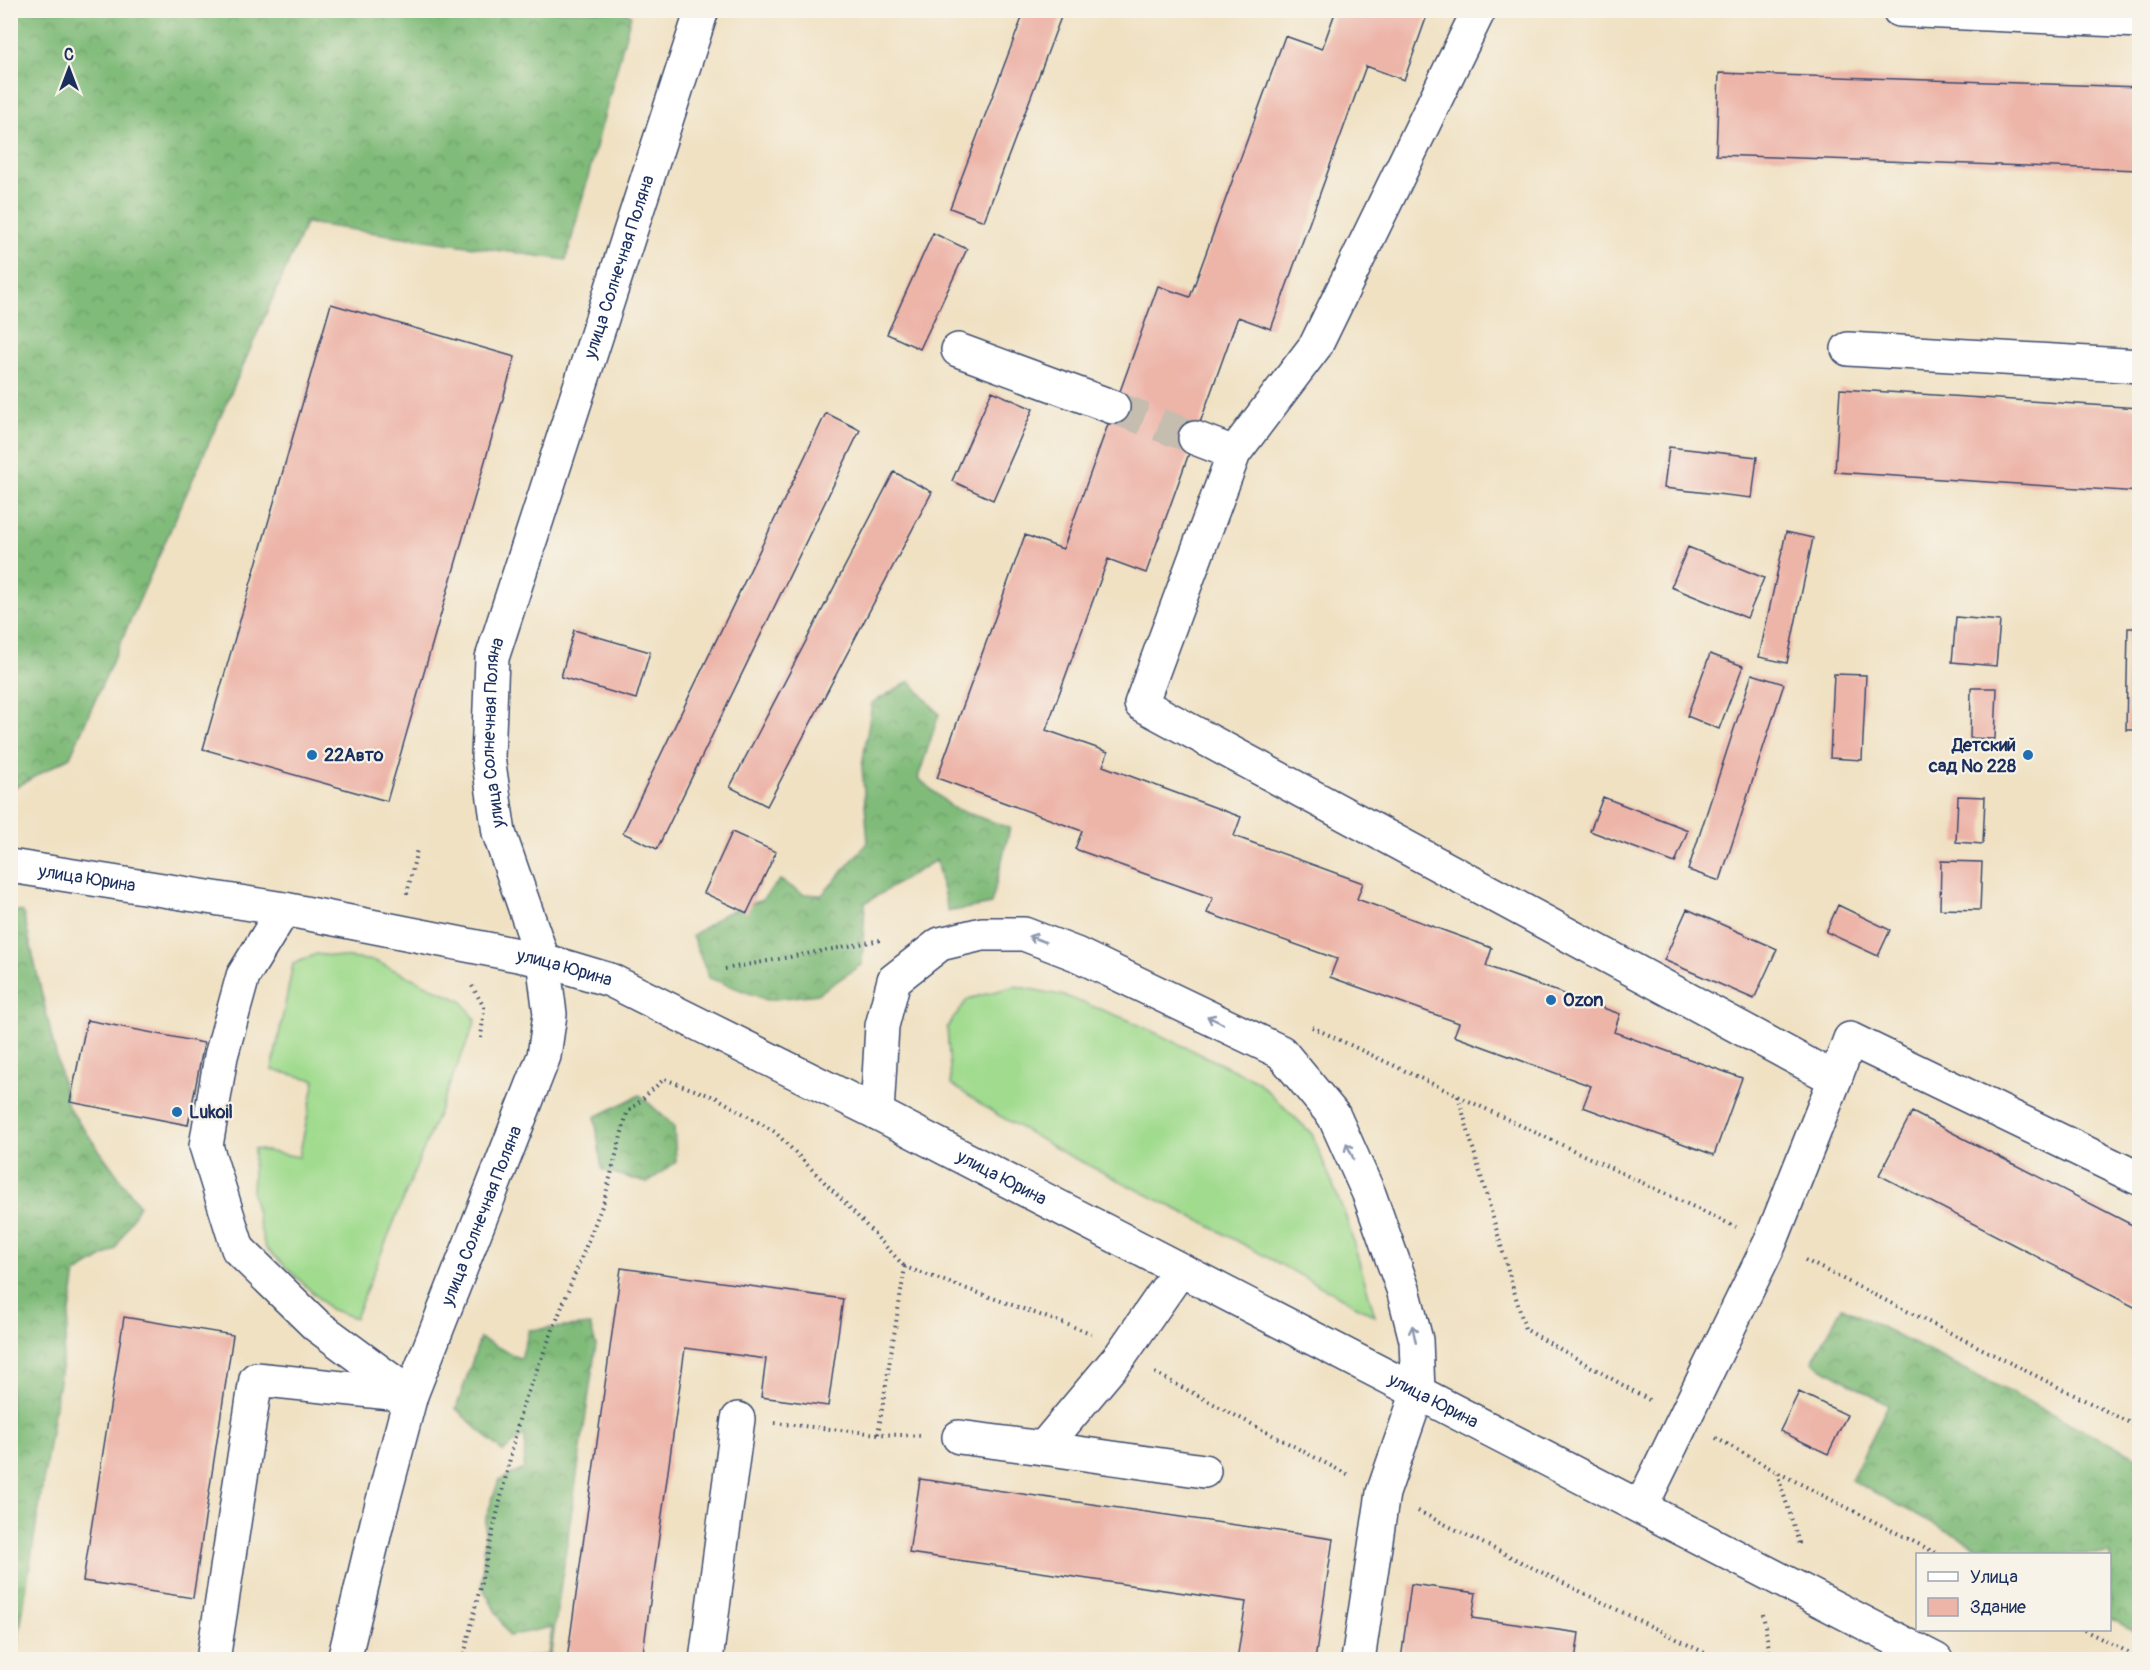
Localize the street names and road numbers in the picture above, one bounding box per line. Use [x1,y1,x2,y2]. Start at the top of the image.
street label: улица Солнечная Поляна [578,172,659,362]
street label: улица Солнечная Поляна [476,634,510,830]
street label: улица Юрина [36,859,137,897]
street label: улица Юрина [514,943,615,992]
street label: улица Солнечная Поляна [435,1122,527,1310]
street label: улица Юрина [952,1144,1051,1210]
street label: улица Юрина [1384,1367,1482,1433]

